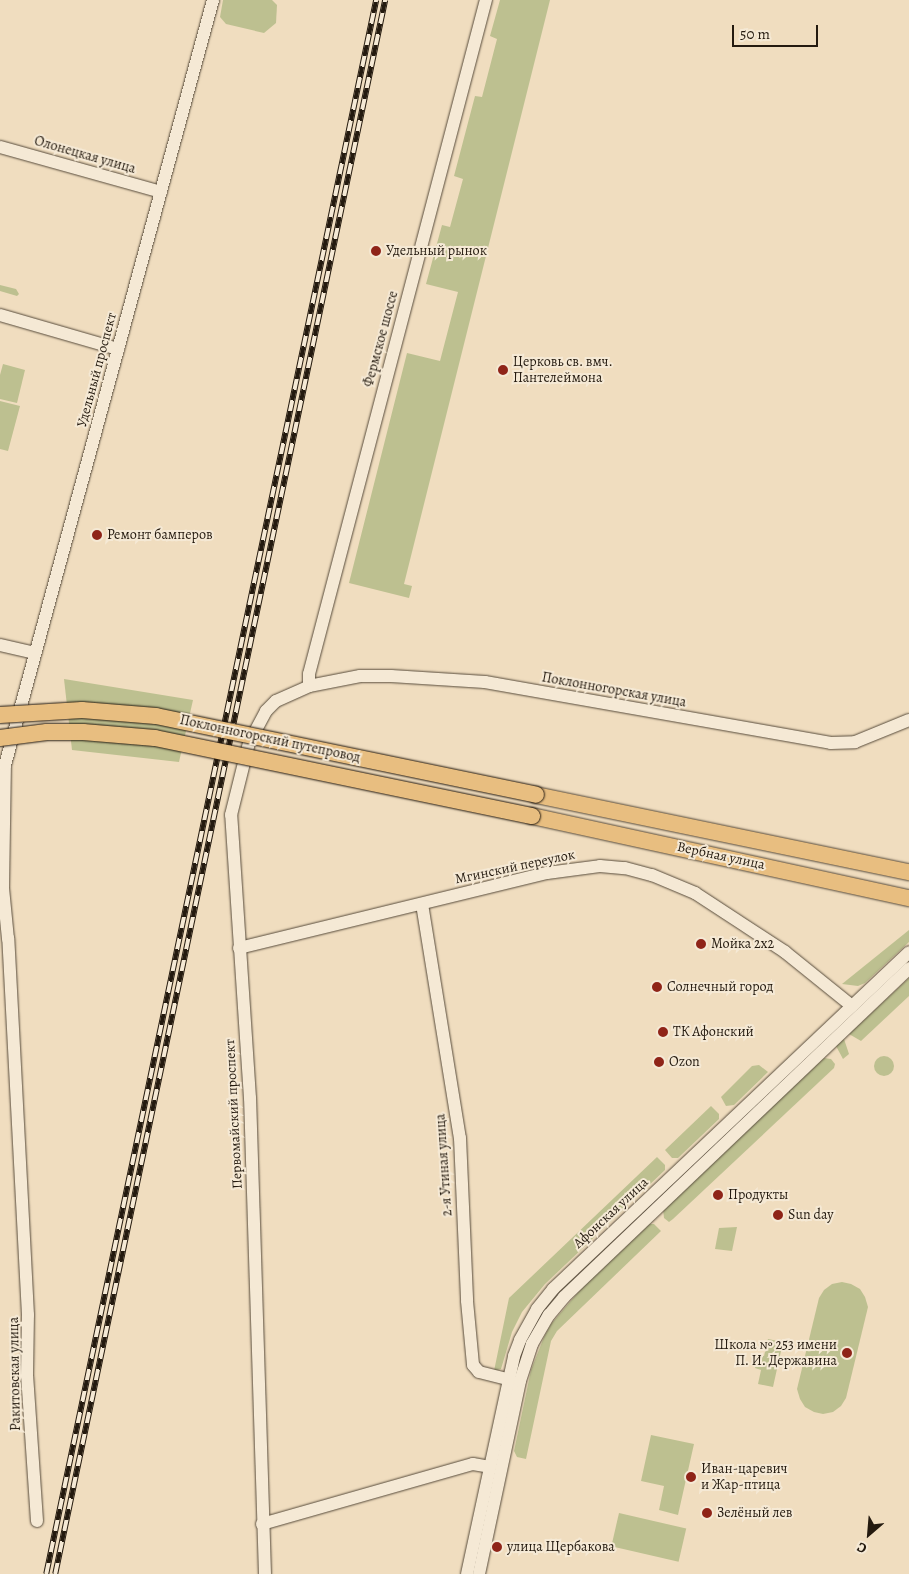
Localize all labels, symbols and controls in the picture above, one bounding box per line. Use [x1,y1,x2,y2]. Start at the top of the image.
scale bar [734,15,820,47]
text: 50 m [740,24,770,44]
street label: Олонецкая улица [32,132,138,178]
place label: Удельный рынок [386,243,487,259]
marker: Удельный рынок [370,245,382,257]
street label: Фермское шоссе [360,289,402,389]
street label: Удельный проспект [74,311,120,429]
place label: Церковь св. вмч. Пантелеймона [513,354,613,387]
marker: Церковь св. вмч. Пантелеймона [497,364,509,376]
place label: Ремонт бамперов [107,527,213,543]
marker: Ремонт бамперов [91,529,103,541]
street label: Поклонногорская улица [540,669,688,711]
street label: Поклонногорский путепровод [178,712,362,766]
street label: Вербная улица [676,839,766,873]
street label: Мгинский переулок [454,846,576,888]
place label: Мойка 2x2 [711,936,774,952]
marker: Мойка 2x2 [695,938,707,950]
place label: Солнечный город [667,979,773,995]
marker: Солнечный город [651,981,663,993]
place label: ТК Афонский [673,1024,754,1040]
marker: ТК Афонский [657,1026,669,1038]
street label: Первомайский проспект [222,1039,246,1189]
place label: Ozon [669,1054,700,1070]
marker: Ozon [653,1056,665,1068]
street label: 2-я Утиная улица [432,1113,456,1217]
street label: Афонская улица [570,1174,652,1252]
place label: Продукты [728,1187,788,1203]
marker: Продукты [712,1189,724,1201]
place label: Sun day [788,1207,833,1223]
marker: Sun day [772,1209,784,1221]
street label: Ракитовская улица [6,1317,24,1431]
place label: Школа № 253 имени П. И. Державина [714,1337,837,1370]
marker: Школа № 253 имени П. И. Державина [841,1347,853,1359]
place label: Иван-царевич и Жар-птица [701,1461,788,1494]
marker: Иван-царевич и Жар-птица [685,1471,697,1483]
place label: Зелёный лев [717,1505,792,1521]
marker: Зелёный лев [701,1507,713,1519]
north arrow [844,1509,894,1559]
text: С [854,1537,870,1558]
place label: улица Щербакова [507,1539,615,1555]
marker: улица Щербакова [491,1541,503,1553]

